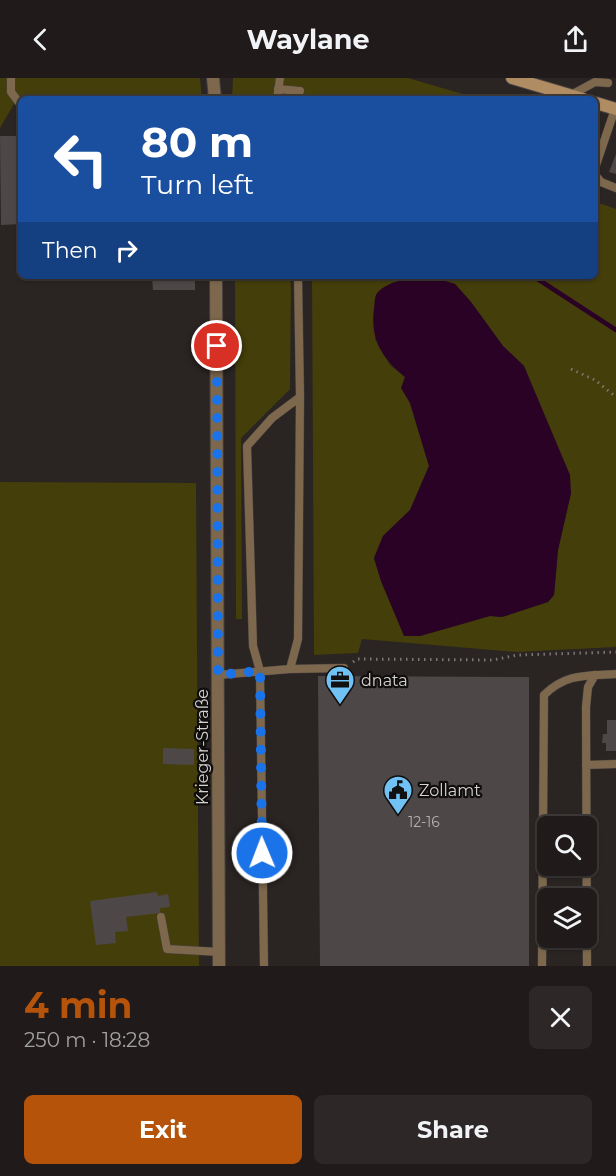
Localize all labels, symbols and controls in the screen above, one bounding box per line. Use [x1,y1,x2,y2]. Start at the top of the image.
icon: back [24,23,57,56]
text: Waylane [246,23,370,56]
icon: share [559,23,592,56]
text: 80 m [141,116,253,168]
icon: left [42,120,120,198]
text: Turn left [141,168,254,201]
icon: right [110,234,143,267]
text: Then [42,237,98,264]
pin [191,320,242,371]
icon: arrive [200,329,233,362]
office icon: dnata [324,664,356,706]
place label: dnata [361,671,408,690]
street label: Krieger-Straße [193,689,212,805]
public building icon: Zollamt [382,774,414,816]
place label: Zollamt [419,781,481,800]
house number: 12-16 [408,813,440,831]
map controls [537,816,597,948]
button: search [537,816,597,876]
position arrow [230,821,294,885]
button: layers [537,888,597,948]
text: 4 min [24,983,132,1027]
button: close [529,986,592,1049]
text: 250 m · 18:28 [24,1028,150,1052]
button: Exit [24,1095,302,1164]
button: Share [314,1095,592,1164]

